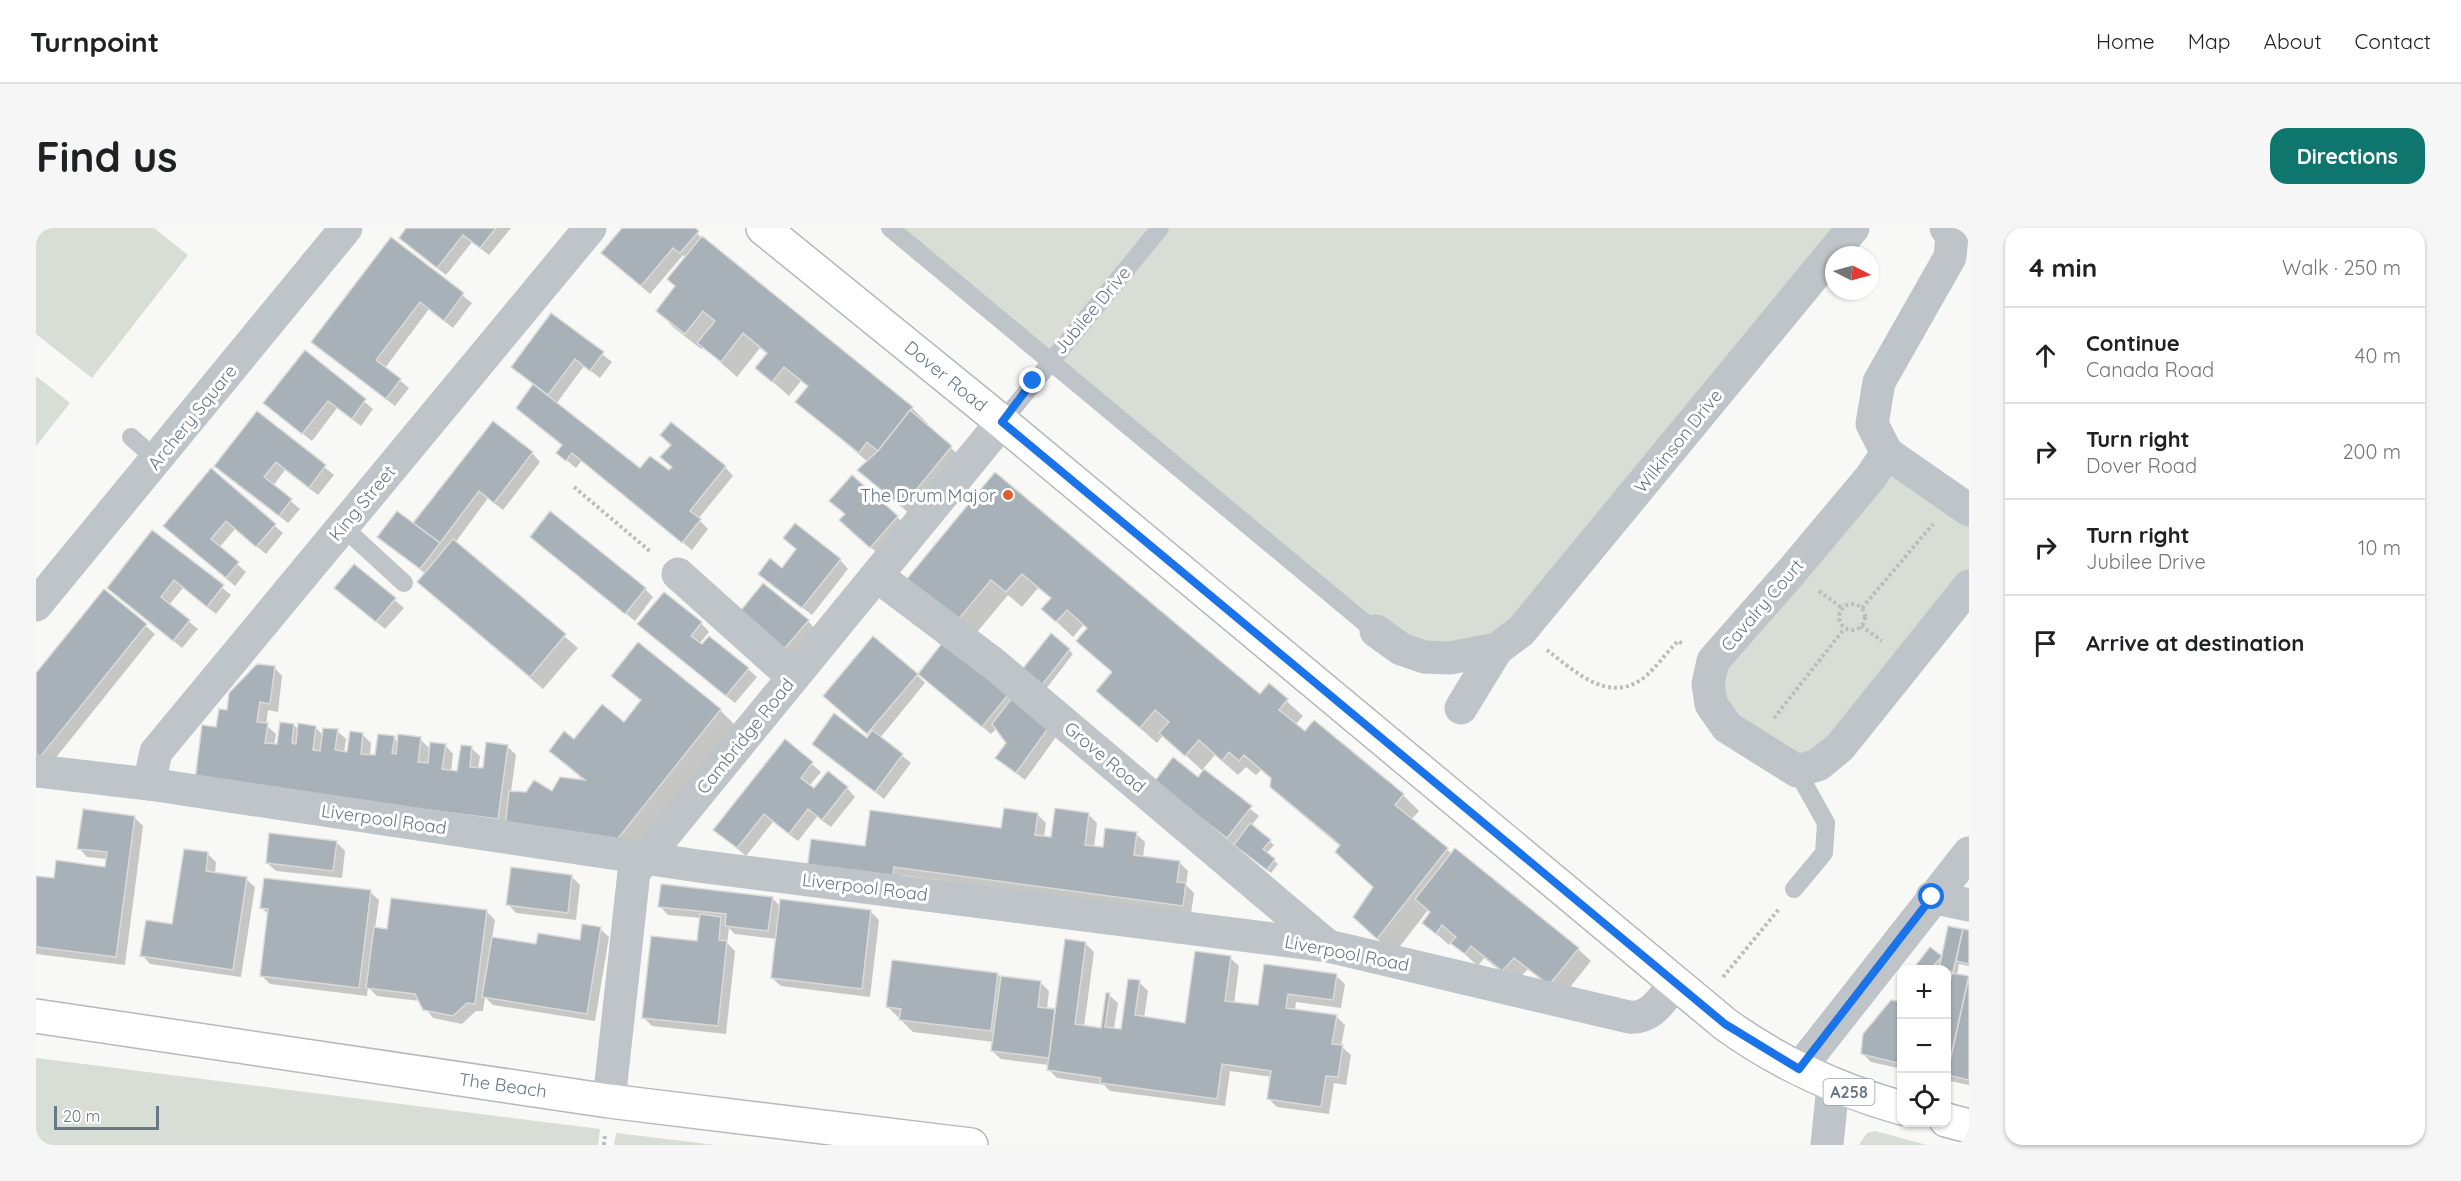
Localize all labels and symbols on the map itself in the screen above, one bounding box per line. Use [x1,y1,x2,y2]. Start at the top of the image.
north arrow [1825,246,1879,300]
street label: Jubilee Drive [1049,261,1135,359]
street label: Dover Road [900,336,992,416]
street label: Archery Square [143,360,241,474]
route end [1019,367,1045,393]
street label: Wilkinson Drive [1629,384,1727,498]
street label: King Street [324,460,400,546]
place label: The Drum Major [860,484,996,507]
marker: The Drum Major [1001,488,1015,502]
street label: Cavalry Court [1716,554,1808,656]
street label: Cambridge Road [691,673,799,799]
street label: Grove Road [1060,716,1150,798]
street label: Liverpool Road [320,799,448,839]
street label: Liverpool Road [801,868,929,906]
route start [1918,883,1944,909]
street label: Liverpool Road [1283,930,1411,976]
street label: The Beach [458,1067,548,1103]
road number: A258 [1824,1079,1874,1105]
scale bar [54,1103,159,1130]

